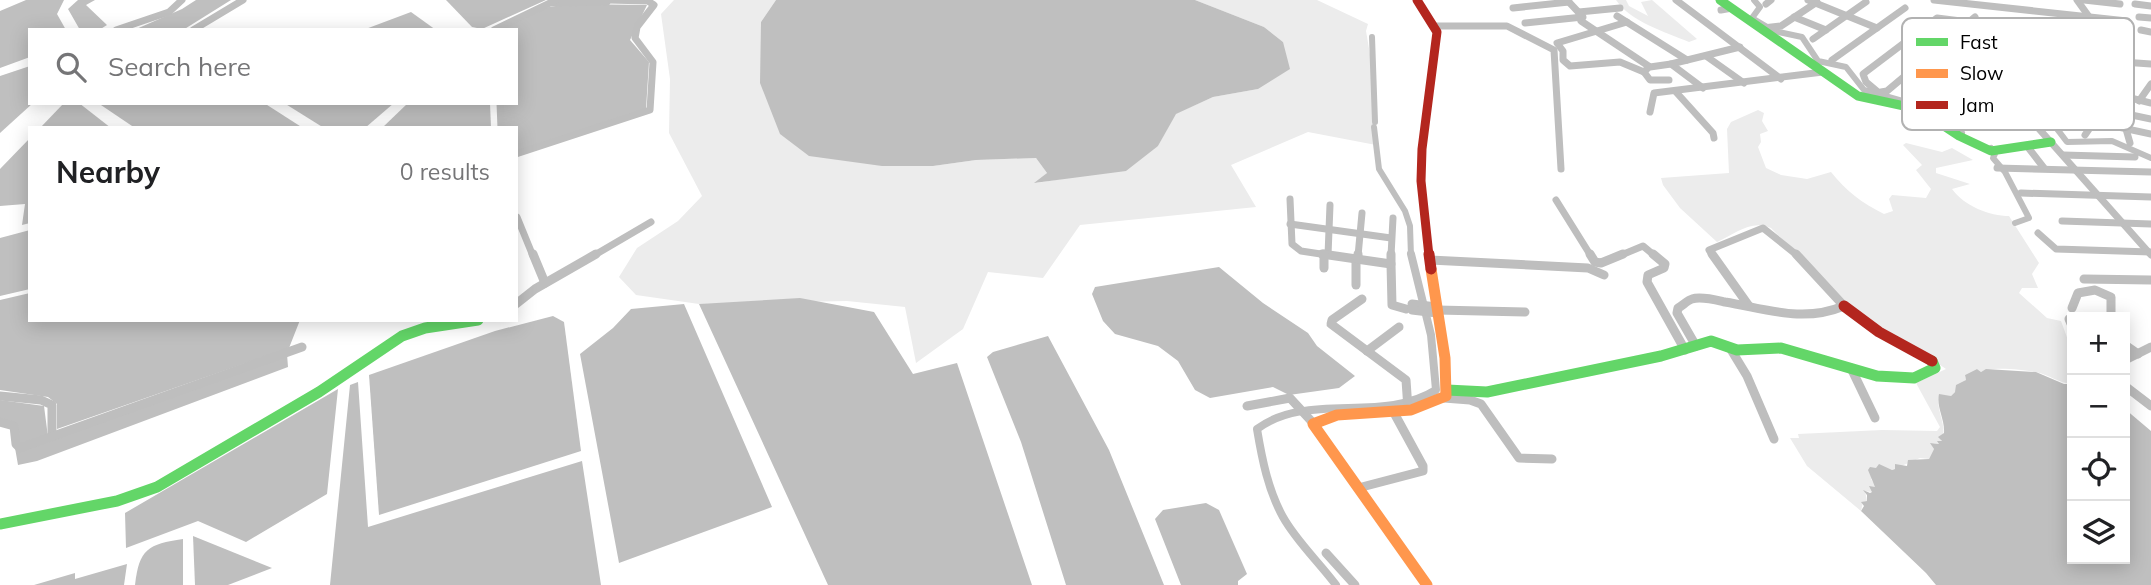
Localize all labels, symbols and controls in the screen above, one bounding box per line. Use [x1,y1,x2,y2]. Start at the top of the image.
legend [1902,18,2134,130]
search box [28,28,518,105]
text: Fast [1960,30,1998,54]
icon: search [52,48,90,86]
text: Search here [108,50,251,83]
text: Slow [1960,61,2004,85]
text: Jam [1960,93,1994,117]
text: Nearby [56,153,160,191]
text: 0 results [400,157,490,186]
map controls [2067,312,2130,564]
button: + [2067,312,2130,375]
button: − [2067,375,2130,438]
button: locate [2067,438,2130,501]
button: layers [2067,501,2130,564]

